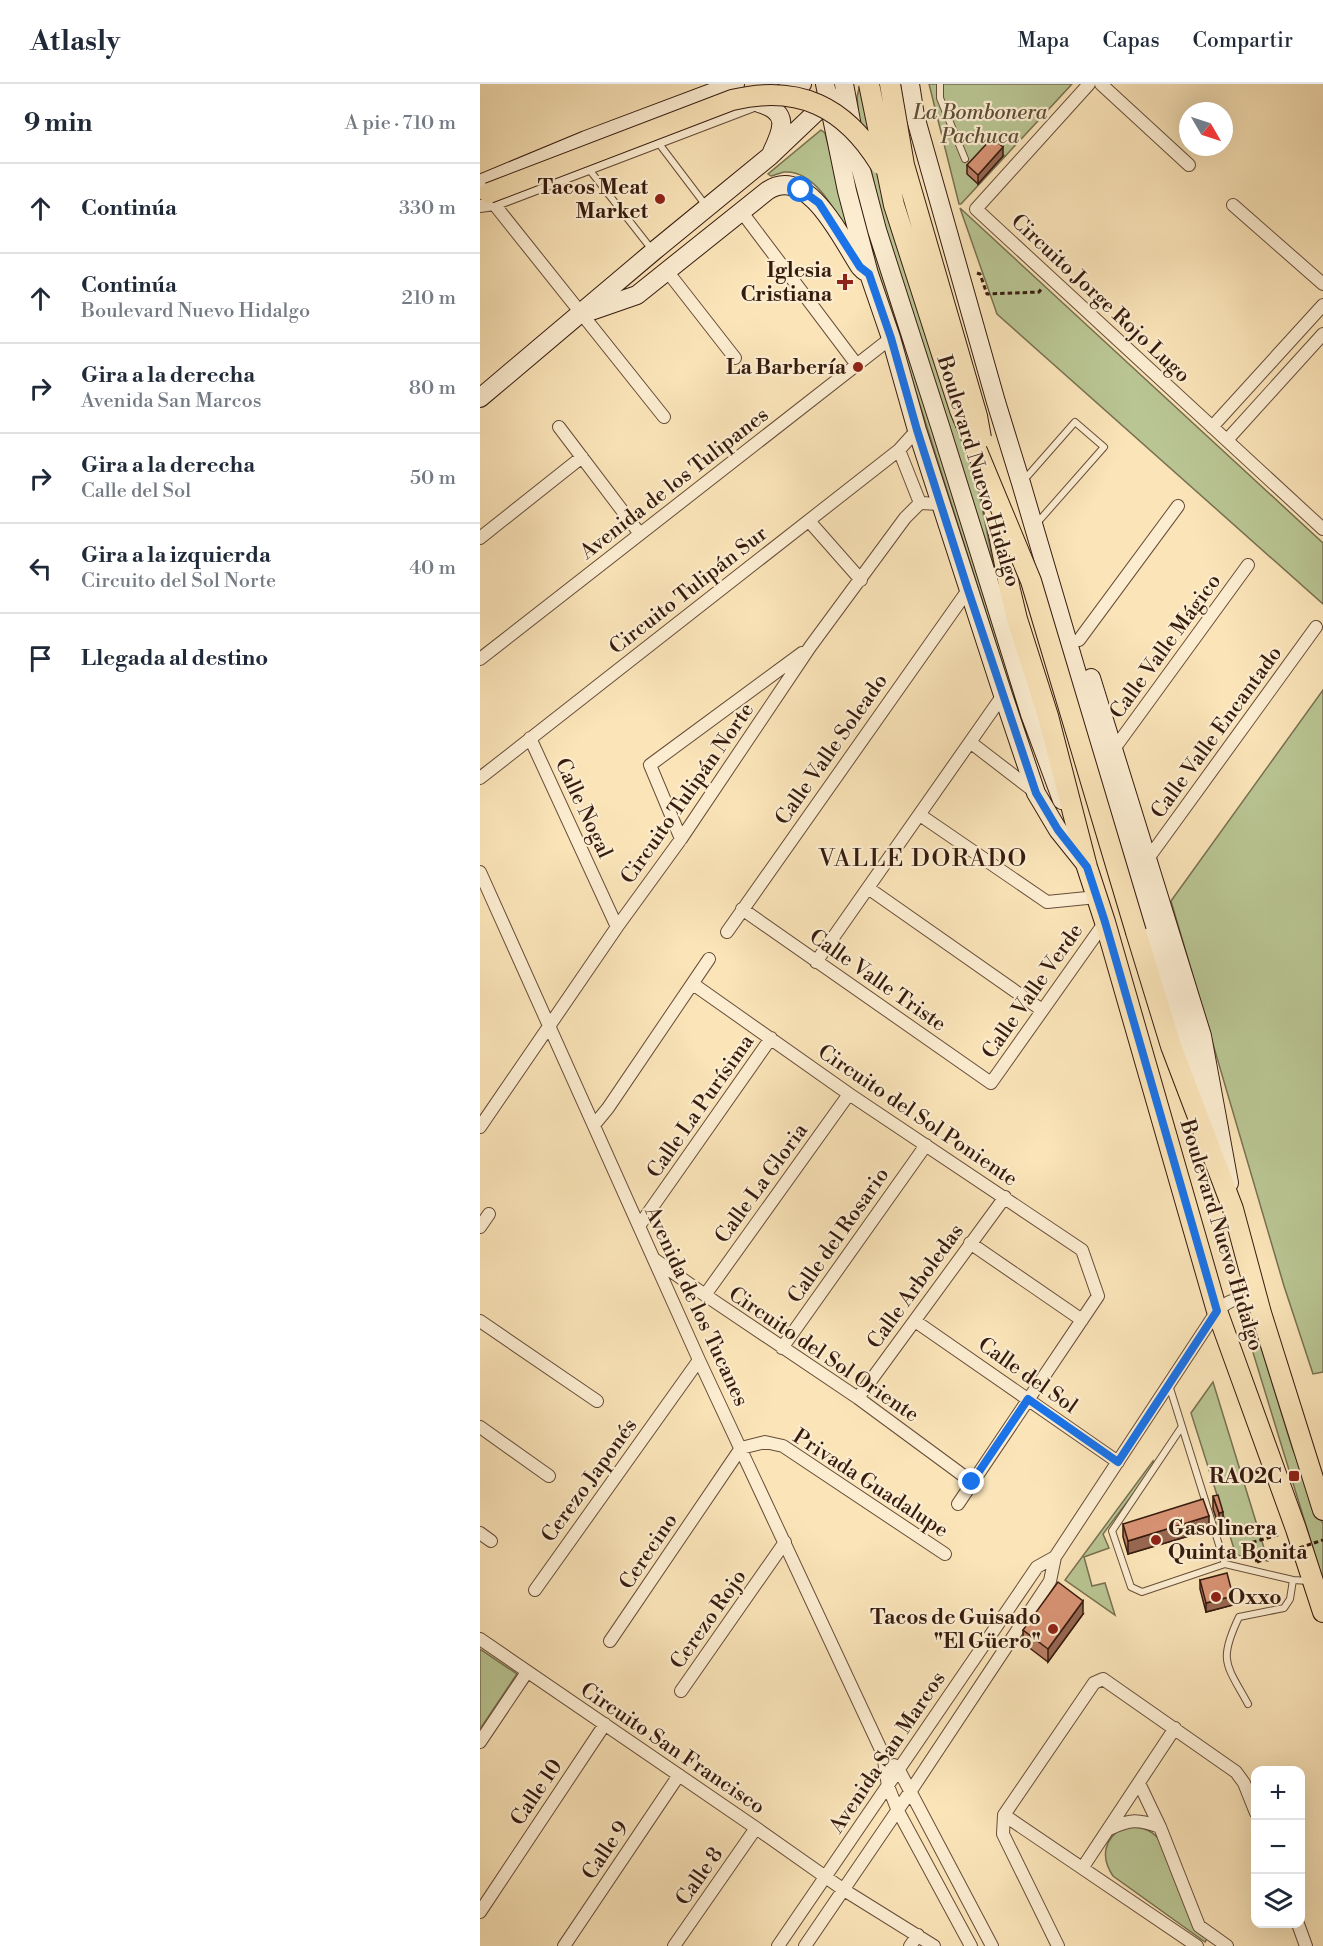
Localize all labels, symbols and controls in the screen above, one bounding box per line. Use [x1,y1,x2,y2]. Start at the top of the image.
text: Atlasly [30,24,120,59]
text: Mapa [1018,28,1070,54]
text: Capas [1103,28,1160,54]
text: Compartir [1193,28,1293,54]
park label: La Bombonera Pachuca [912,100,1047,150]
north arrow [1179,102,1233,156]
text: 9 min [24,107,92,139]
text: A pie · 710 m [345,111,456,136]
place label: Tacos Meat Market [538,175,649,225]
route start [787,176,813,202]
icon: ahead [24,192,57,225]
marker: Tacos Meat Market [653,192,667,206]
text: Continúa [81,195,177,222]
text: 330 m [399,196,456,221]
street label: Circuito Jorge Rojo Lugo [1005,209,1195,389]
place label: Iglesia Cristiana [740,258,833,308]
text: Continúa [81,272,177,299]
marker: Iglesia Cristiana [836,273,854,291]
icon: ahead [24,282,57,315]
text: 210 m [401,286,456,311]
text: Boulevard Nuevo Hidalgo [81,299,310,324]
street label: Boulevard Nuevo Hidalgo [930,352,1026,590]
place label: La Barbería [726,355,847,381]
marker: La Barbería [851,360,865,374]
text: Gira a la derecha [81,362,255,389]
icon: right [24,372,57,405]
text: 80 m [409,376,456,401]
text: Avenida San Marcos [81,389,262,414]
street label: Avenida de los Tulipanes [574,402,774,566]
text: Gira a la derecha [81,452,255,479]
icon: right [24,462,57,495]
text: 50 m [410,466,456,491]
text: Calle del Sol [81,479,191,504]
street label: Circuito Tulipán Sur [604,521,773,661]
text: Gira a la izquierda [81,542,271,569]
icon: left [24,552,57,585]
text: 40 m [409,556,456,581]
text: Circuito del Sol Norte [81,569,276,594]
street label: Calle Valle Mágico [1104,569,1227,724]
street label: Calle Valle Encantado [1146,641,1288,824]
icon: arrive [24,642,57,675]
text: Llegada al destino [81,645,268,672]
street label: Calle Valle Soleado [770,669,894,830]
street label: Circuito Tulipán Norte [615,698,760,889]
street label: Calle Nogal [549,754,618,863]
district label: VALLE DORADO [817,844,1028,874]
street label: Calle Valle Verde [977,919,1089,1064]
street label: Calle Valle Triste [804,924,951,1038]
street label: Calle La Purísima [642,1029,760,1183]
street label: Circuito del Sol Poniente [813,1039,1022,1192]
street label: Boulevard Nuevo Hidalgo [1173,1116,1269,1354]
street label: Calle La Gloria [710,1118,814,1249]
street label: Calle del Rosario [782,1163,895,1308]
street label: Avenida de los Tucanes [638,1201,754,1410]
street label: Calle Arboledas [862,1219,970,1354]
street label: Circuito del Sol Oriente [723,1281,924,1428]
street label: Calle del Sol [973,1332,1082,1420]
street label: Cerezo Japonés [536,1414,643,1548]
street label: Privada Guadalupe [788,1424,953,1544]
place label: RA02C [1209,1464,1282,1490]
route end [958,1468,984,1494]
marker: RA02C [1287,1469,1301,1483]
street label: Cerecino [614,1508,684,1595]
place label: Gasolinera Quinta Bonita [1168,1516,1308,1566]
marker: Gasolinera Quinta Bonita [1149,1533,1163,1547]
street label: Cerezo Rojo [665,1565,753,1674]
place label: Oxxo [1228,1585,1282,1611]
marker: Oxxo [1209,1590,1223,1604]
place label: Tacos de Guisado "El Güero" [870,1605,1041,1655]
marker: Tacos de Guisado "El Güero" [1046,1622,1060,1636]
street label: Avenida San Marcos [823,1667,952,1839]
street label: Circuito San Francisco [575,1677,770,1820]
street label: Calle 10 [505,1754,568,1831]
map controls [1251,1766,1305,1928]
button: + [1251,1766,1305,1820]
street label: Calle 9 [577,1816,635,1885]
button: − [1251,1820,1305,1874]
street label: Calle 8 [670,1842,729,1911]
button: layers [1251,1874,1305,1928]

